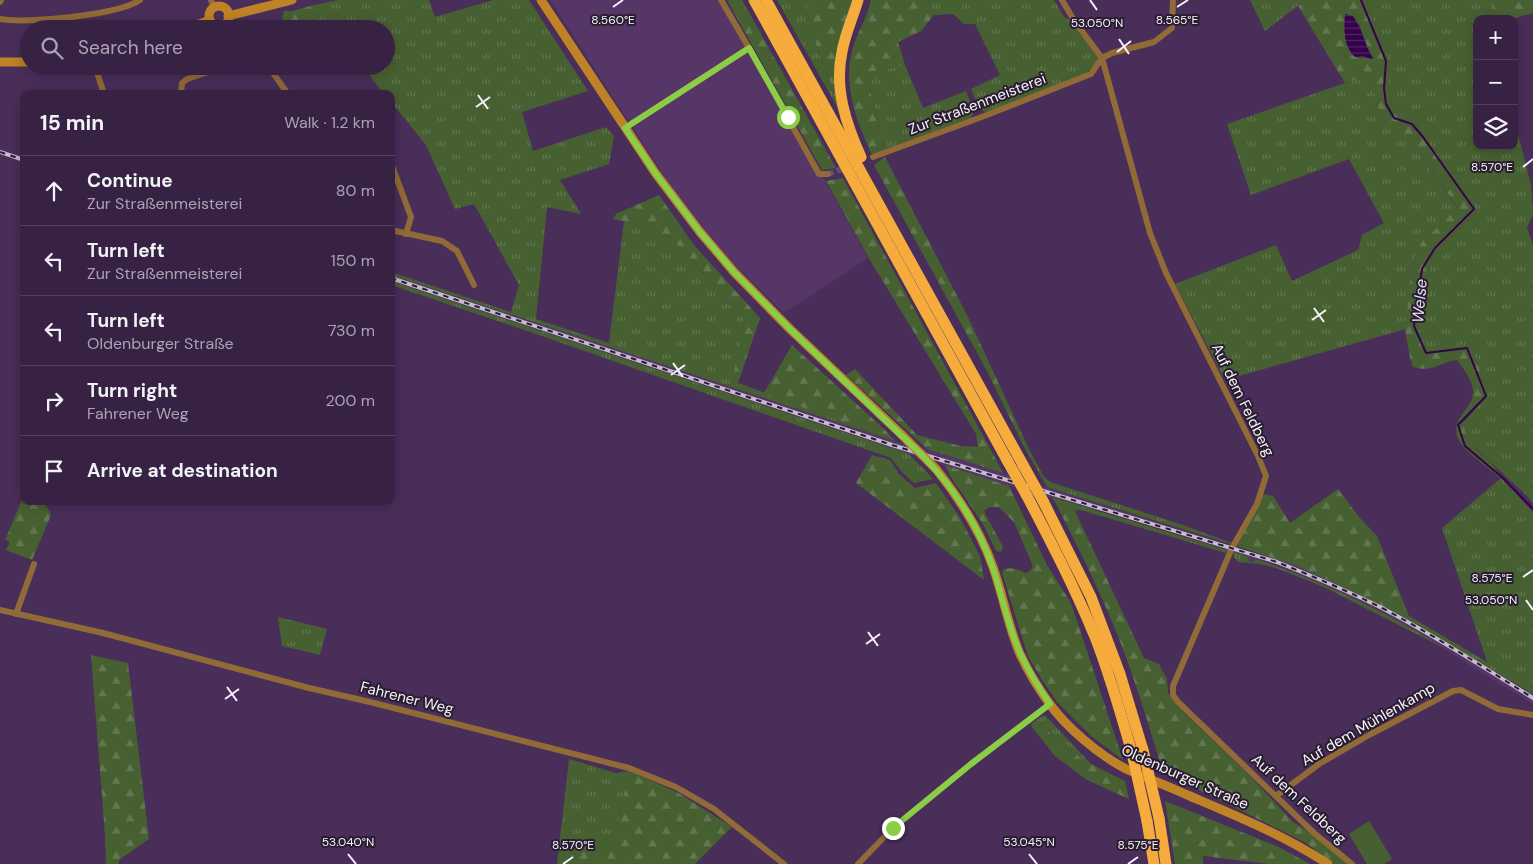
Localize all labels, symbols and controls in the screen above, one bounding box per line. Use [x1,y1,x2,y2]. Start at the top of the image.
text: 8.560°E [591,12,635,28]
text: 8.565°E [1156,12,1198,28]
text: 53.050°N [1071,15,1123,31]
map controls [1473,15,1518,150]
button: + [1473,15,1518,60]
search box [20,20,395,75]
icon: search [38,34,66,62]
text: Search here [78,35,183,60]
button: − [1473,60,1518,105]
street label: Zur Straßenmeisterei [905,69,1049,139]
button: layers [1473,105,1518,150]
route start [777,106,800,129]
text: 15 min [40,109,104,137]
text: Walk · 1.2 km [284,112,375,133]
text: 8.570°E [1471,159,1513,175]
text: Continue [87,168,173,193]
icon: ahead [40,177,68,205]
text: 80 m [336,180,375,201]
text: Zur Straßenmeisterei [87,193,242,214]
text: Turn left [87,238,165,263]
icon: left [40,247,68,275]
text: 150 m [331,250,375,271]
text: Zur Straßenmeisterei [87,263,242,284]
water label: Welse [1407,278,1432,324]
text: Turn left [87,308,165,333]
icon: left [40,317,68,345]
text: 730 m [328,320,375,341]
text: Oldenburger Straße [87,333,234,354]
street label: Auf dem Feldberg [1207,340,1279,460]
text: Turn right [87,378,177,403]
icon: right [40,387,68,415]
text: 200 m [326,390,375,411]
text: Fahrener Weg [87,403,189,424]
icon: arrive [40,457,68,485]
text: Arrive at destination [87,458,278,483]
text: 8.575°E [1471,570,1513,586]
text: 53.050°N [1465,592,1517,608]
street label: Fahrener Weg [358,677,456,719]
street label: Auf dem Mühlenkamp [1297,677,1439,771]
street label: Oldenburger Straße [1118,740,1252,814]
street label: Auf dem Feldberg [1247,750,1351,848]
route end [882,817,905,840]
text: 53.040°N [322,834,374,850]
text: 53.045°N [1003,834,1055,850]
text: 8.570°E [552,837,594,853]
text: 8.575°E [1117,837,1159,853]

